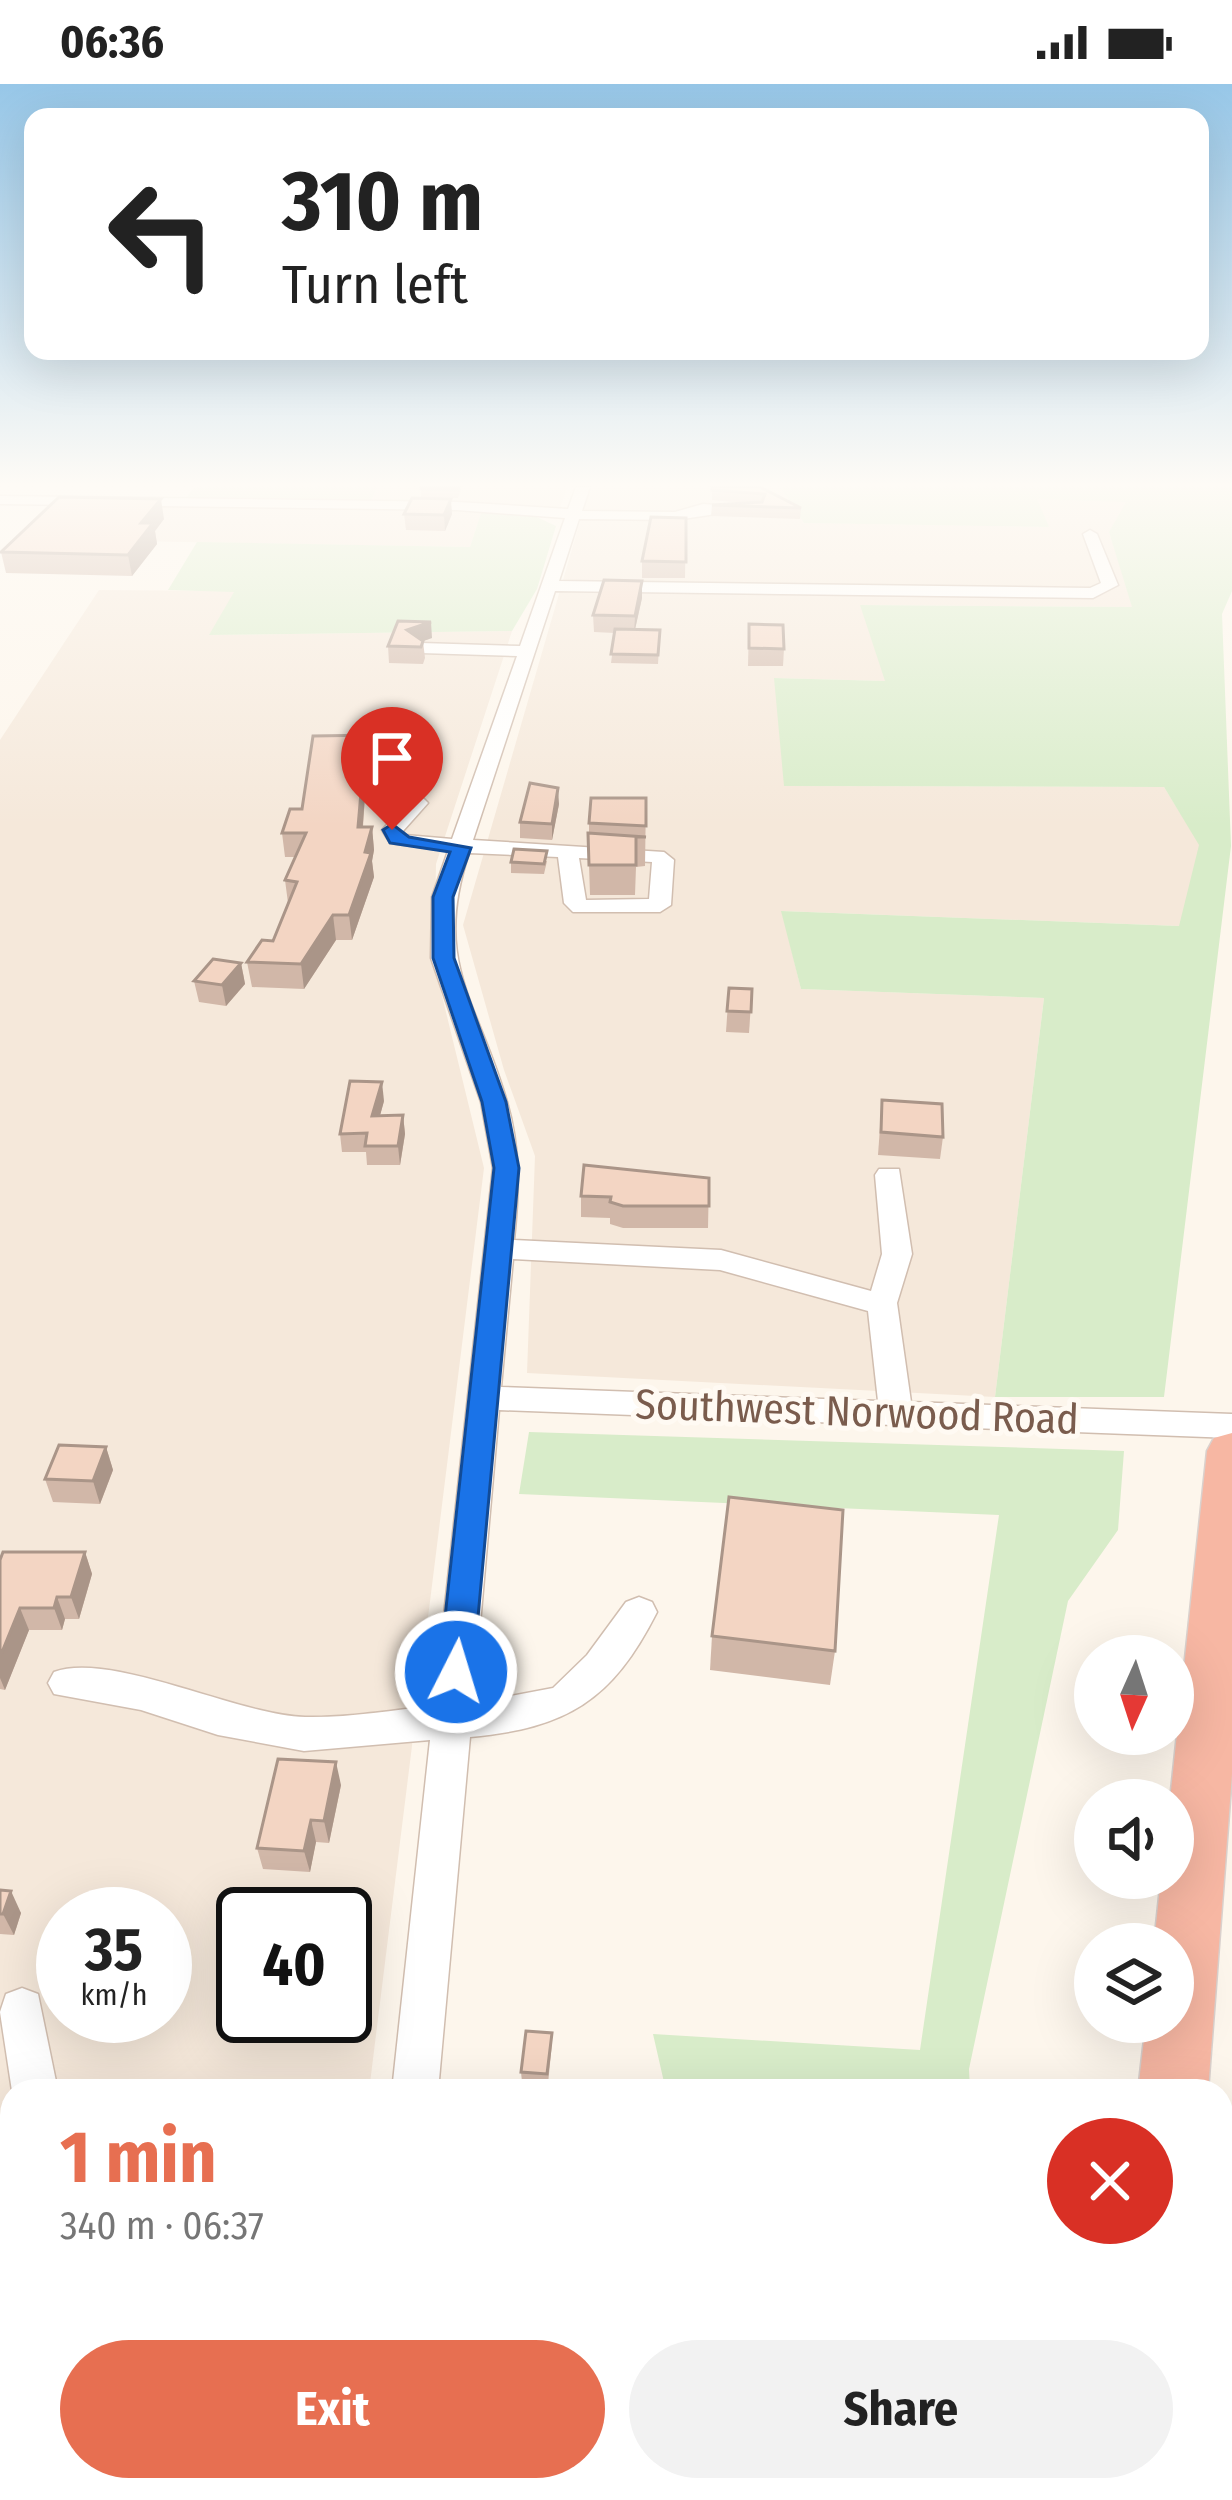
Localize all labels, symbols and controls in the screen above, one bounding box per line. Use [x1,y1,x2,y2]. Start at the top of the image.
text: 06:36 [60,15,164,69]
text: 310 m [282,151,483,252]
icon: left [84,156,240,312]
text: Turn left [282,253,468,317]
pin [341,707,443,830]
icon: arrive [359,725,425,791]
street label: Southwest Norwood Road [634,1379,1080,1445]
position arrow [393,1609,519,1735]
north arrow [1074,1635,1194,1755]
map controls [1074,1635,1194,2043]
button: sound [1074,1779,1194,1899]
speed limit sign: 40 [216,1887,372,2043]
text: 35 [85,1914,143,1986]
button: layers [1074,1923,1194,2043]
text: km/h [81,1977,147,2013]
text: 1 min [60,2115,217,2201]
button: close [1047,2118,1173,2244]
text: 340 m · 06:37 [60,2203,264,2249]
button: Exit [60,2340,605,2478]
button: Share [629,2340,1173,2478]

